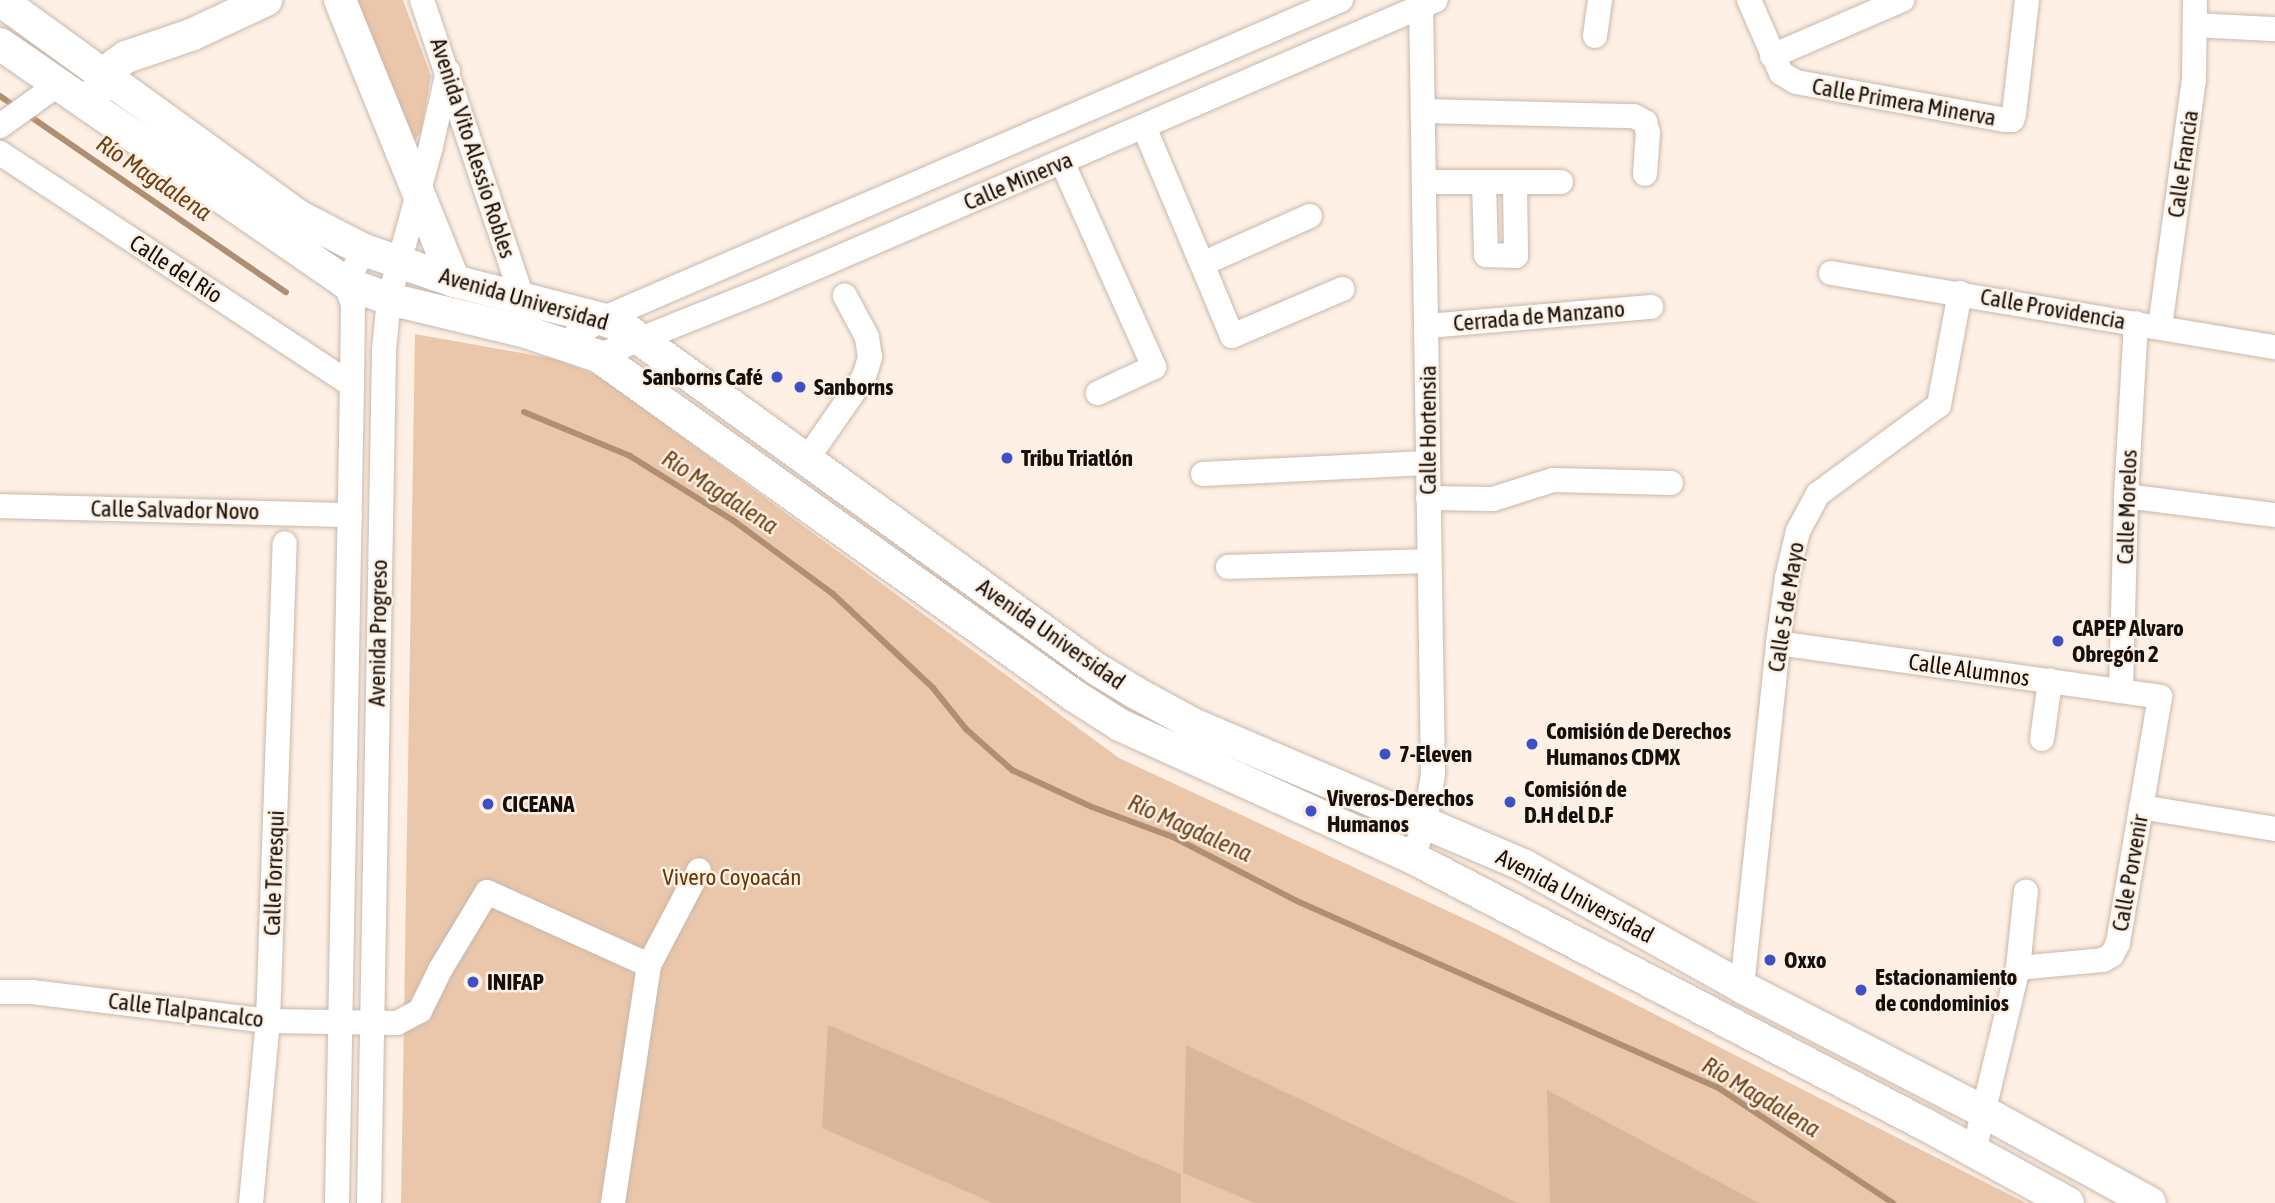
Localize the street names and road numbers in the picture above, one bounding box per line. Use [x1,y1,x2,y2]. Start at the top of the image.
street label: Avenida Vito Alessio Robles [424,34,522,262]
street label: Calle Primera Minerva [1810,72,1998,132]
street label: Calle Francia [2162,109,2204,219]
street label: Calle Minerva [959,146,1077,216]
street label: Calle del Río [125,229,227,309]
street label: Avenida Universidad [436,262,612,336]
street label: Calle Providencia [1978,283,2128,335]
street label: Cerrada de Manzano [1452,295,1626,337]
street label: Calle Hortensia [1414,365,1442,495]
street label: Calle Morelos [2111,449,2143,565]
street label: Calle Salvador Novo [90,495,260,525]
street label: Calle 5 de Mayo [1762,540,1810,674]
street label: Avenida Progreso [363,559,393,707]
street label: Avenida Universidad [972,573,1130,695]
street label: Calle Alumnos [1907,648,2031,692]
street label: Calle Torresqui [258,810,290,936]
street label: Calle Porvenir [2106,812,2154,934]
street label: Avenida Universidad [1491,843,1659,949]
street label: Calle Tlalpancalco [107,987,265,1033]

